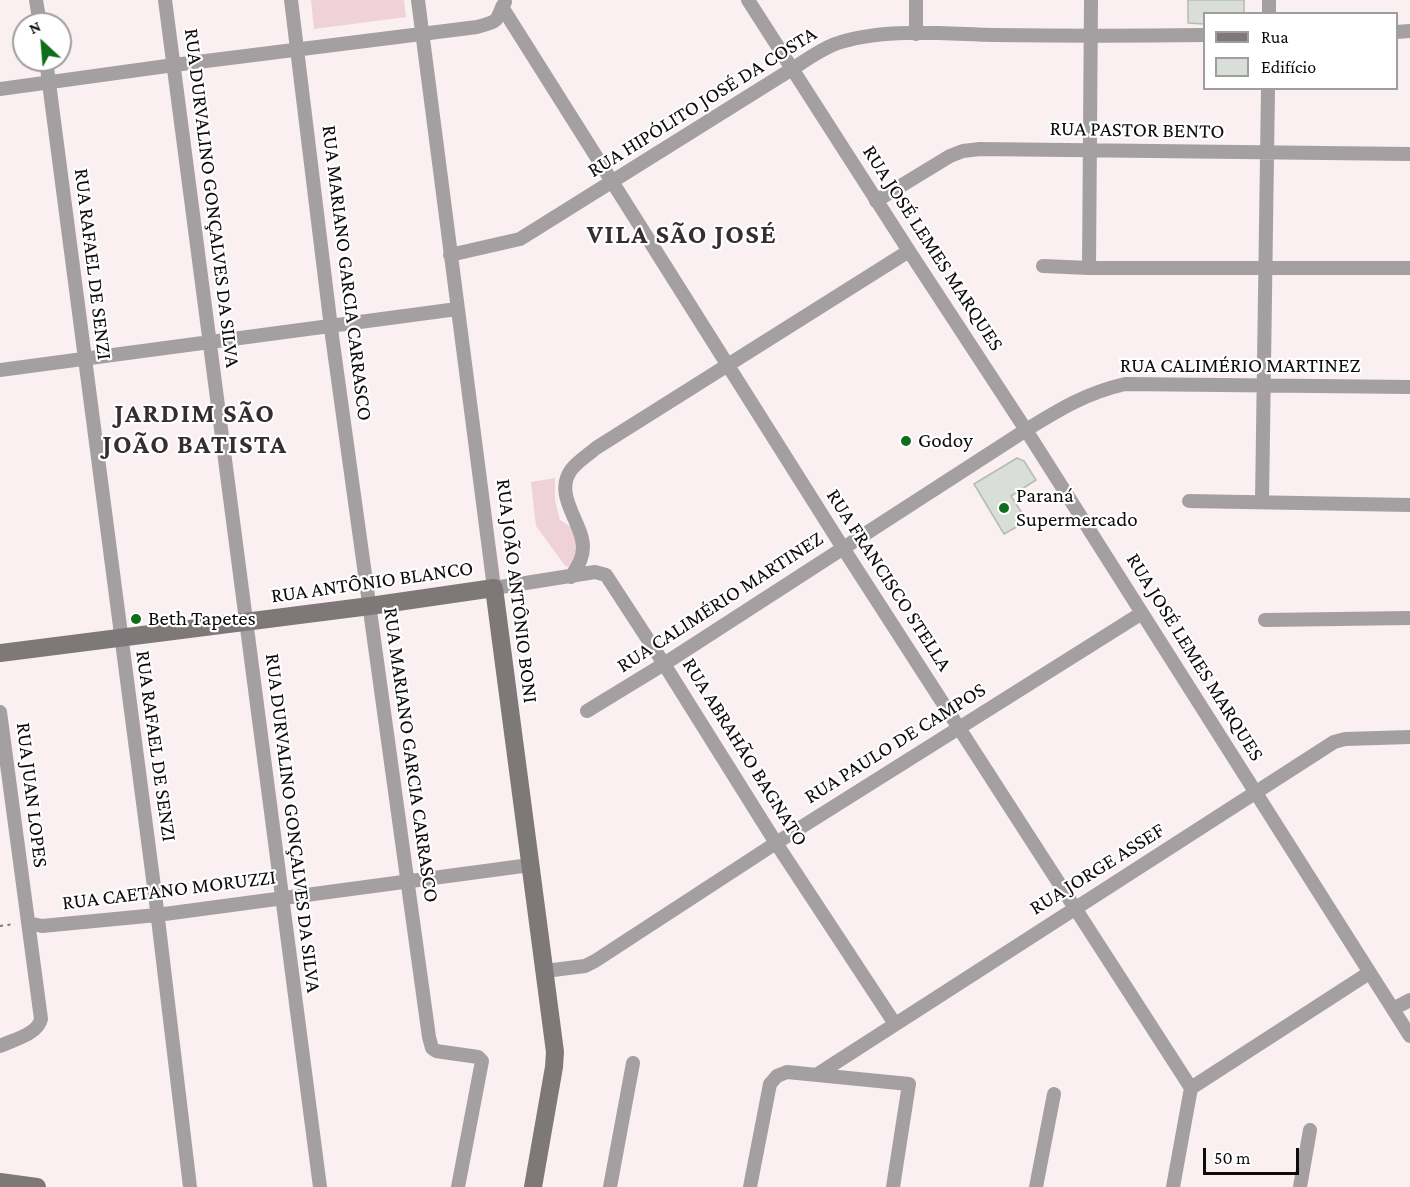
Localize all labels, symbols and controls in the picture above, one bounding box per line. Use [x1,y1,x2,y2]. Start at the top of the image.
north arrow [12,12,72,72]
legend [1203,12,1398,90]
text: N [26,17,43,37]
street label: RUA HIPÓLITO JOSÉ DA COSTA [583,21,821,183]
street label: RUA DURVALINO GONÇALVES DA SILVA [179,27,245,369]
text: Rua [1261,27,1289,47]
text: Edifício [1261,57,1316,77]
street label: RUA PASTOR BENTO [1049,116,1225,144]
street label: RUA MARIANO GARCIA CARRASCO [316,124,378,422]
street label: RUA JOSÉ LEMES MARQUES [857,140,1009,356]
street label: RUA RAFAEL DE SENZI [69,167,117,361]
district label: VILA SÃO JOSÉ [587,219,777,251]
street label: RUA CALIMÉRIO MARTINEZ [1120,353,1360,379]
district label: JARDIM SÃO JOÃO BATISTA [102,398,288,461]
place label: Godoy [918,428,973,454]
marker: Godoy [899,434,913,448]
street label: RUA JOÃO ANTÔNIO BONI [491,477,543,705]
place label: Paraná Supermercado [1016,483,1138,533]
street label: RUA FRANCISCO STELLA [821,484,957,676]
marker: Paraná Supermercado [997,501,1011,515]
street label: RUA CALIMÉRIO MARTINEZ [612,526,828,678]
street label: RUA JOSÉ LEMES MARQUES [1121,548,1269,766]
street label: RUA ANTÔNIO BLANCO [269,555,475,609]
place label: Beth Tapetes [148,606,256,632]
street label: RUA MARIANO GARCIA CARRASCO [378,606,444,904]
marker: Beth Tapetes [129,612,143,626]
street label: RUA RAFAEL DE SENZI [130,649,182,843]
street label: RUA DURVALINO GONÇALVES DA SILVA [260,652,326,994]
street label: RUA ABRAHÃO BAGNATO [677,653,813,851]
street label: RUA PAULO DE CAMPOS [800,677,990,809]
street label: RUA JUAN LOPES [11,721,53,869]
street label: RUA JORGE ASSEF [1025,817,1169,921]
street label: RUA CAETANO MORUZZI [61,864,277,916]
scale bar [1206,1136,1302,1174]
text: 50 m [1214,1148,1251,1168]

